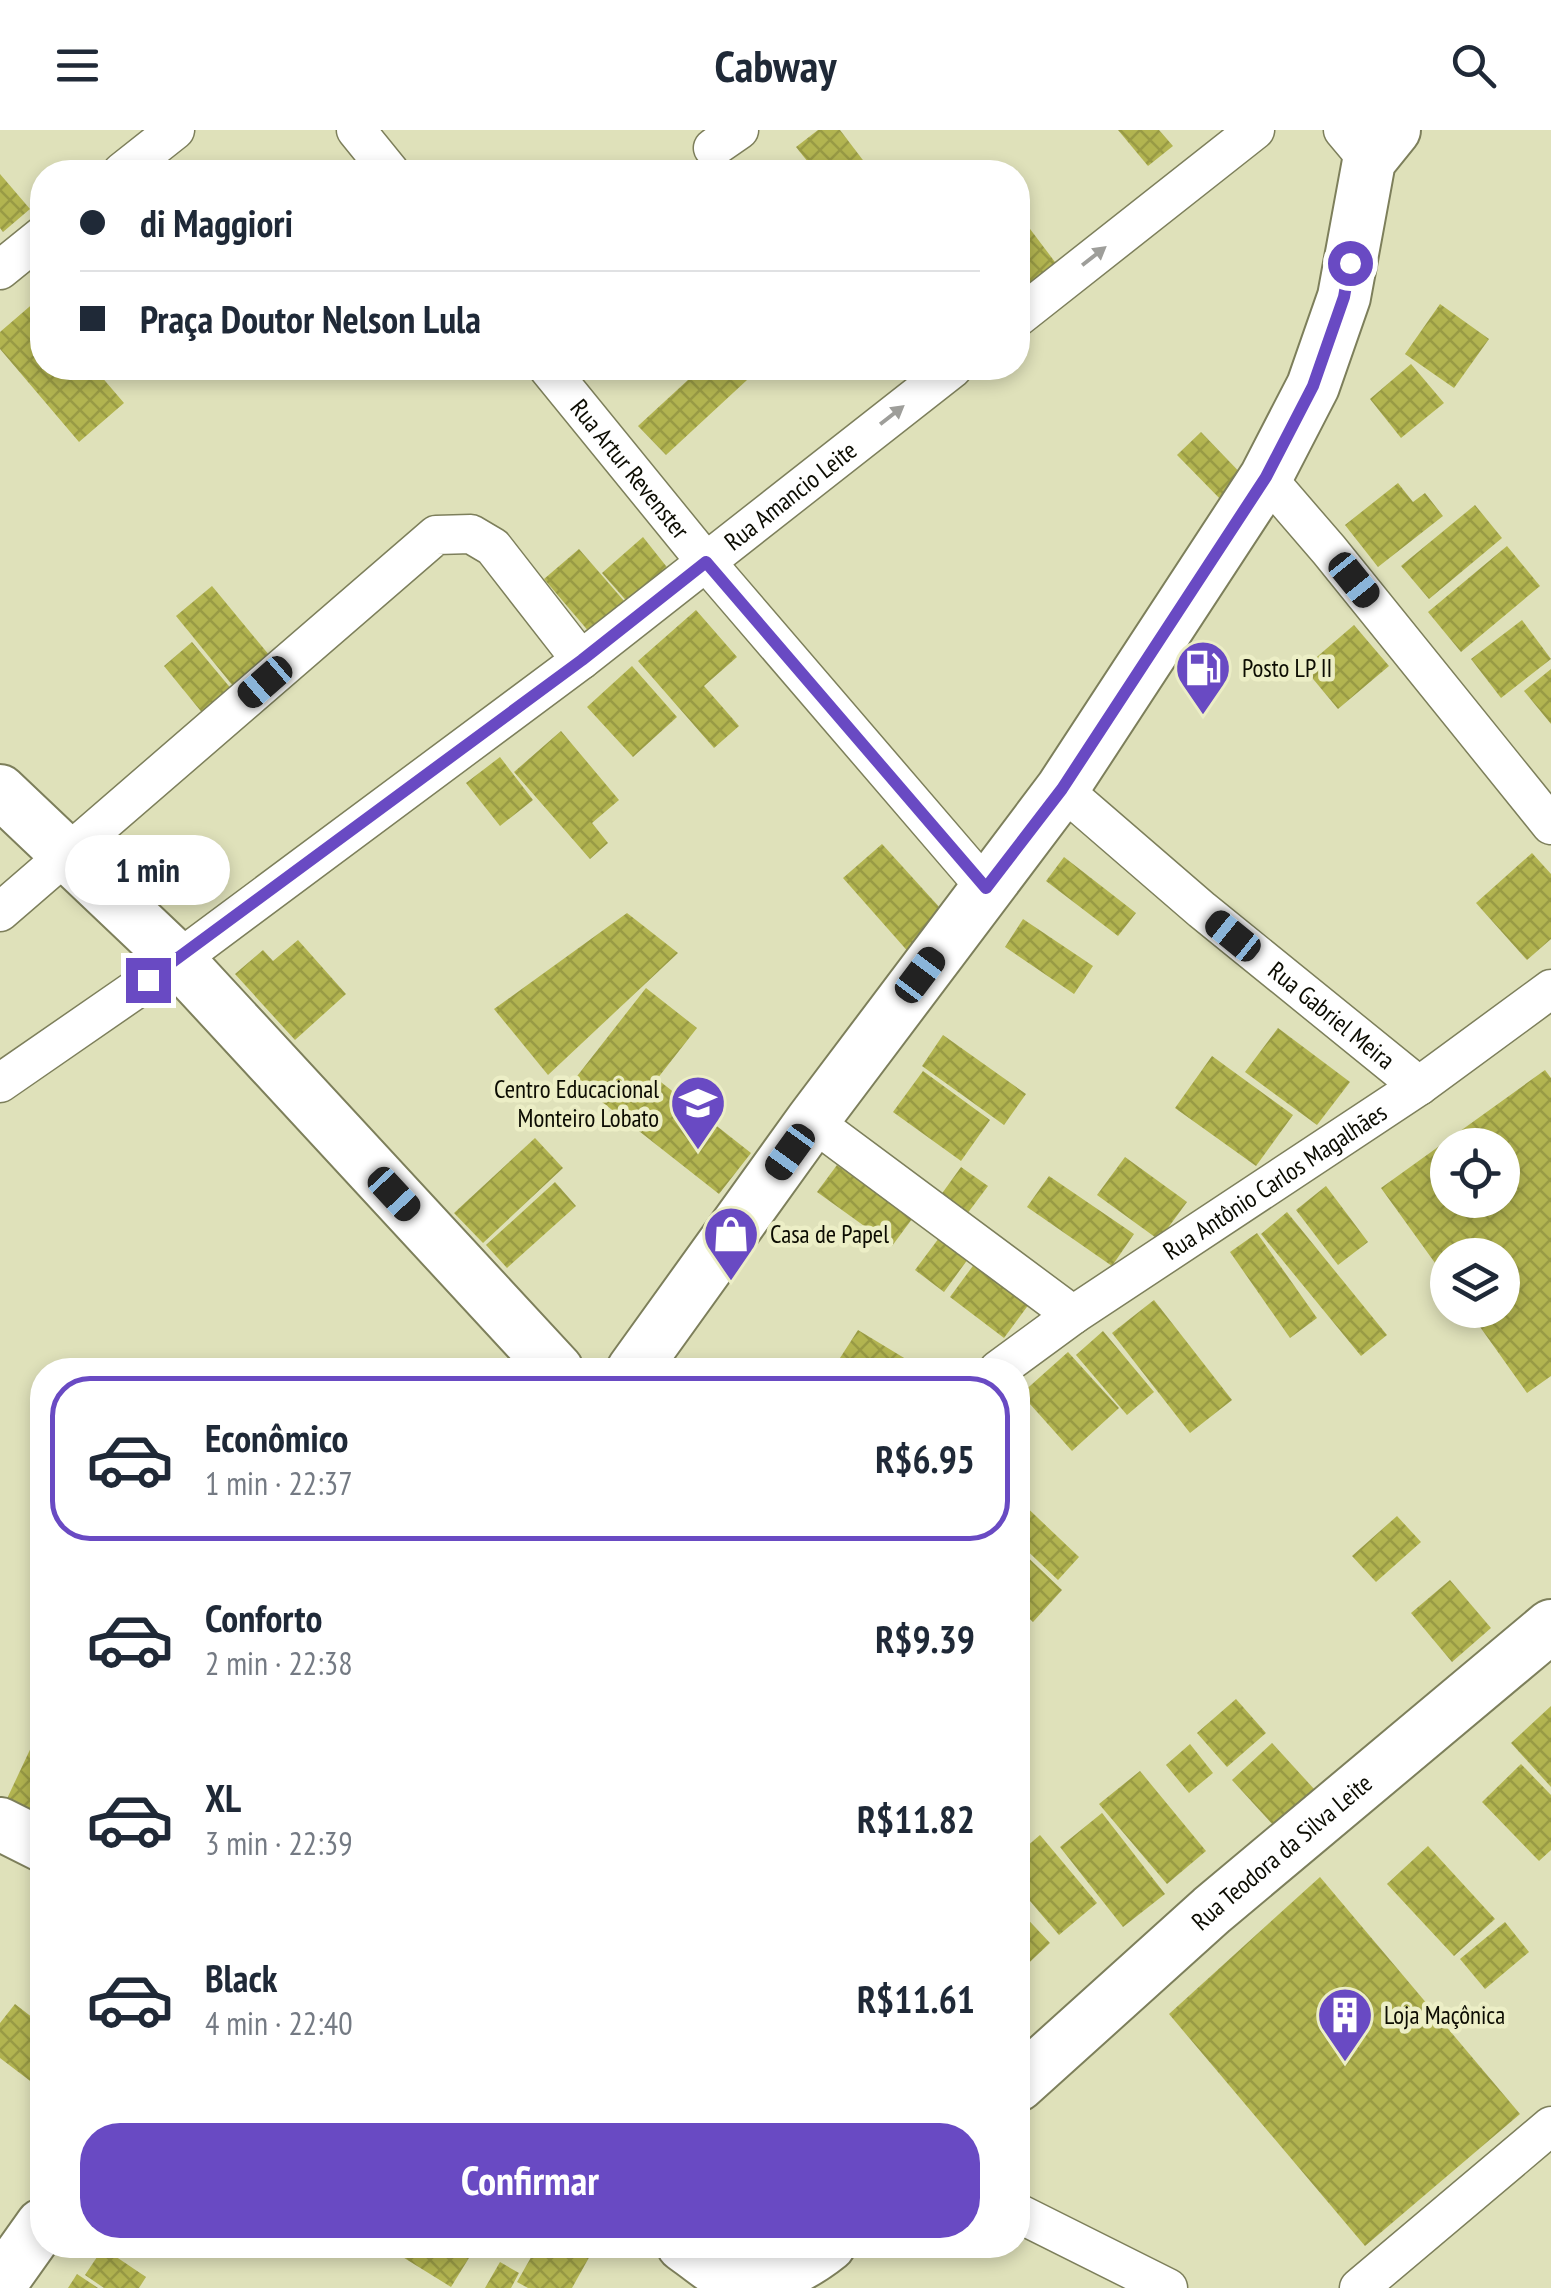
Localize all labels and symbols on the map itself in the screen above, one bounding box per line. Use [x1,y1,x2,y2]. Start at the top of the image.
route start [1328,241,1373,286]
one-way arrow [1081,247,1107,267]
street label: Rua Artur Revenster [564,392,697,545]
one-way arrow [880,405,905,426]
street label: Rua Amancio Leite [718,434,863,557]
car [1323,547,1385,613]
fuel station icon: Posto LP II [1173,638,1233,717]
car [233,651,297,713]
place label: Posto LP II [1242,652,1332,684]
callout: 1 min [66,835,230,905]
car [1200,905,1266,967]
car [890,942,950,1008]
street label: Rua Gabriel Meira [1262,954,1401,1076]
route end [126,958,171,1003]
place label: Centro Educacional Monteiro Lobato [494,1073,659,1134]
school or university icon: Centro Educacional Monteiro Lobato [668,1073,728,1152]
street label: Rua Antônio Carlos Magalhães [1157,1096,1393,1267]
car [760,1119,820,1185]
car [363,1162,425,1226]
shop icon: Casa de Papel [701,1204,761,1283]
place label: Casa de Papel [770,1218,889,1250]
street label: Rua Teodora da Silva Leite [1185,1767,1379,1937]
building icon: Loja Maçônica [1315,1985,1375,2064]
place label: Loja Maçônica [1384,1999,1505,2031]

